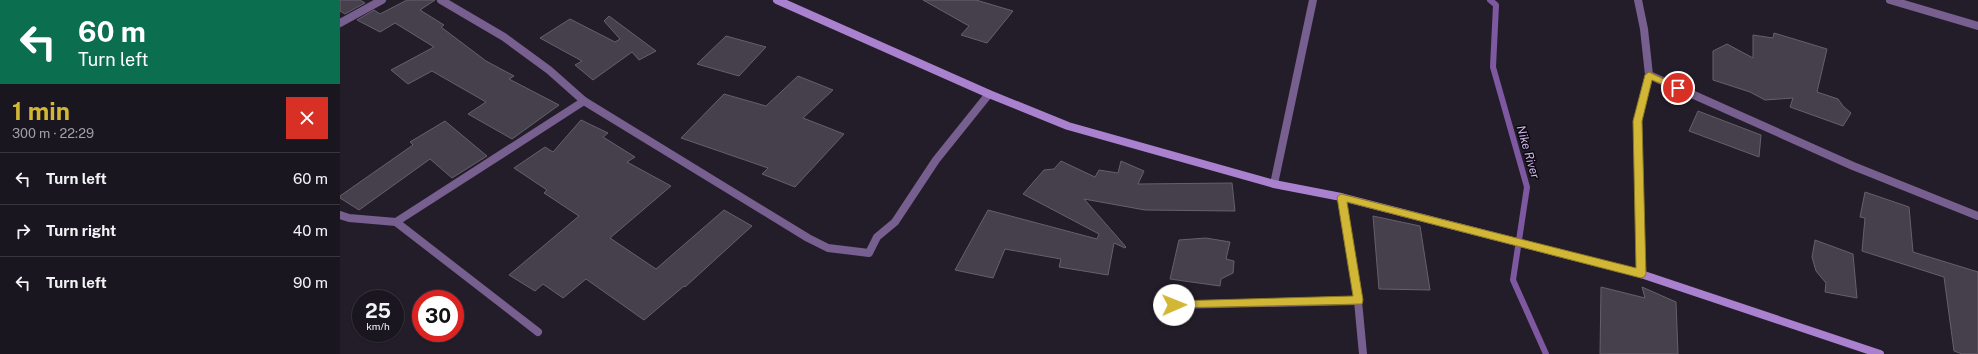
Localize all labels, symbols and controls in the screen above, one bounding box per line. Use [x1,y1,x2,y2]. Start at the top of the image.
text: 60 m [78,15,146,48]
icon: left [12,16,64,68]
text: Turn left [78,49,148,70]
pin [1661,71,1695,105]
icon: arrive [1667,77,1689,99]
text: 1 min [12,97,70,125]
button: close [286,97,328,139]
water label: Nike River [1514,124,1542,181]
text: 300 m · 22:29 [12,126,94,141]
icon: left [12,168,34,190]
text: Turn left [46,170,107,187]
text: 60 m [293,170,328,187]
icon: right [12,220,34,242]
text: Turn right [46,222,116,239]
text: 40 m [293,222,328,239]
icon: left [12,272,34,294]
text: Turn left [46,274,107,291]
text: 90 m [293,274,328,291]
position arrow [1153,284,1195,326]
speed limit sign: 30 [412,290,464,342]
text: 25 [365,299,391,323]
text: km/h [366,320,390,332]

